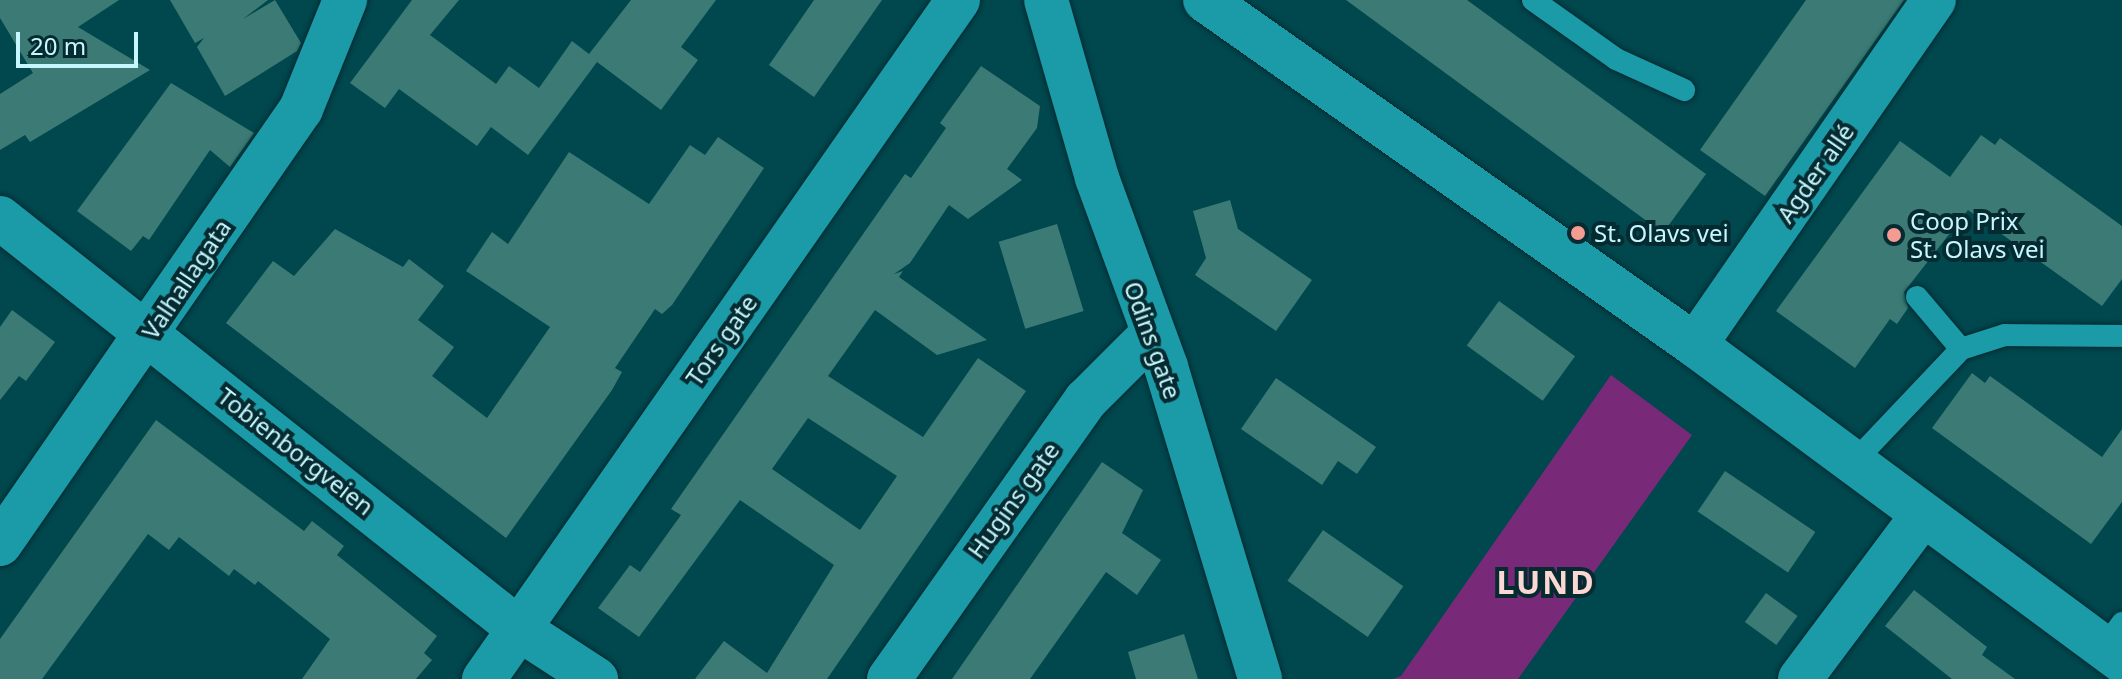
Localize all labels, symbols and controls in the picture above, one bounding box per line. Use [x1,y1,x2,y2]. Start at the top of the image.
scale bar [20,16,142,66]
text: 20 m [30,29,86,62]
street label: Agder allé [1771,118,1859,228]
place label: Coop Prix St. Olavs vei [1910,207,2045,263]
street label: Valhallagata [135,214,237,344]
place label: St. Olavs vei [1594,219,1729,247]
marker: St. Olavs vei [1569,224,1587,242]
marker: Coop Prix St. Olavs vei [1885,226,1903,244]
street label: Odins gate [1118,277,1188,403]
street label: Tors gate [679,289,763,391]
street label: Tobienborgveien [212,381,380,521]
street label: Hugins gate [961,436,1065,564]
district label: LUND [1496,563,1596,601]

